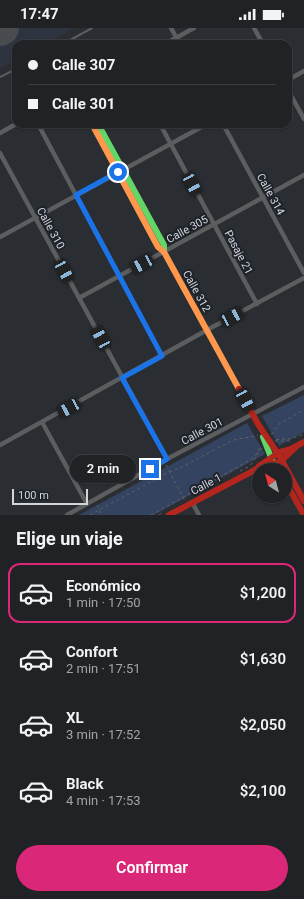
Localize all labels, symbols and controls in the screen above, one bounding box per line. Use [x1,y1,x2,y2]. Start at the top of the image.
text: 17:47 [20,5,59,23]
text: Calle 307 [52,56,115,74]
text: Calle 301 [52,95,115,113]
route start [109,163,127,181]
car [181,171,203,197]
street label: Calle 314 [254,171,287,217]
street label: Calle 310 [34,205,67,251]
street label: Calle 305 [164,213,210,246]
street label: Pasaje 21 [222,228,256,277]
car [129,253,155,275]
car [53,258,75,284]
street label: Calle 312 [180,268,213,314]
car [219,306,245,328]
car [90,325,112,351]
car [234,387,256,413]
car [56,397,82,419]
street label: Calle 301 [179,415,225,448]
callout: 2 min [70,455,136,483]
route end [141,460,159,478]
text: 2 min [87,461,119,476]
north arrow [252,463,292,503]
map controls [252,463,292,503]
street label: Calle 1 [189,471,224,498]
scale bar [12,487,88,506]
text: 100 m [18,489,49,502]
text: Elige un viaje [16,528,123,549]
icon: car [18,575,54,611]
text: Económico [66,577,141,595]
text: $1,200 [240,584,286,602]
text: 1 min · 17:50 [66,595,141,610]
icon: car [18,641,54,677]
text: Confort [66,643,117,661]
text: $1,630 [240,650,286,668]
text: 2 min · 17:51 [66,661,141,676]
icon: car [18,707,54,743]
text: XL [66,709,84,727]
text: $2,050 [240,716,286,734]
text: 3 min · 17:52 [66,727,141,742]
icon: car [18,773,54,809]
text: Black [66,775,103,793]
text: $2,100 [240,782,286,800]
text: 4 min · 17:53 [66,793,141,808]
button: Confirmar [16,845,288,891]

